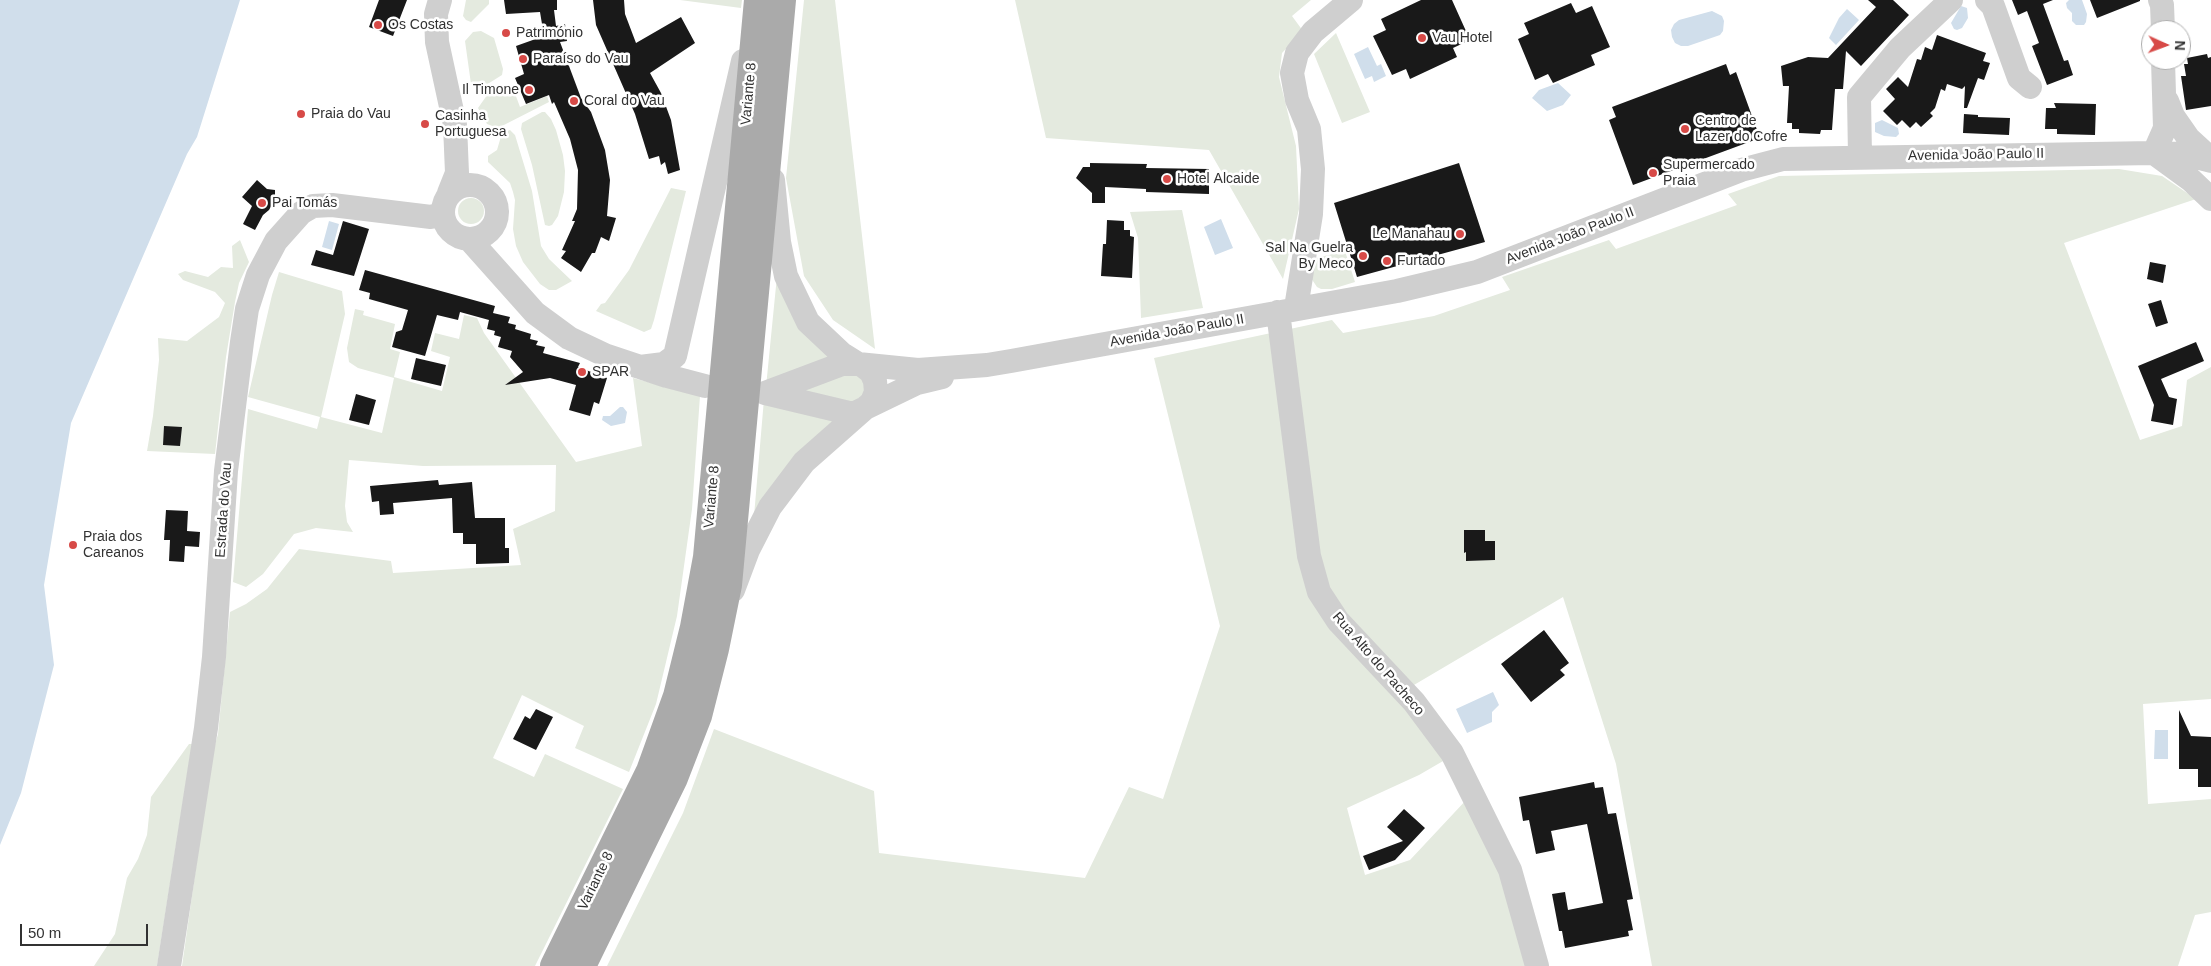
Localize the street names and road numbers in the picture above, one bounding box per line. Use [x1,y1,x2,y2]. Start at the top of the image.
street label: Variante 8 [738,62,760,126]
street label: Avenida João Paulo II [1908,145,2044,165]
street label: Avenida João Paulo II [1504,204,1636,268]
street label: Avenida João Paulo II [1109,311,1245,351]
street label: Estrada do Vau [212,462,236,558]
street label: Variante 8 [701,465,723,529]
street label: Rua Alto do Pacheco [1329,609,1427,719]
street label: Variante 8 [575,849,617,913]

